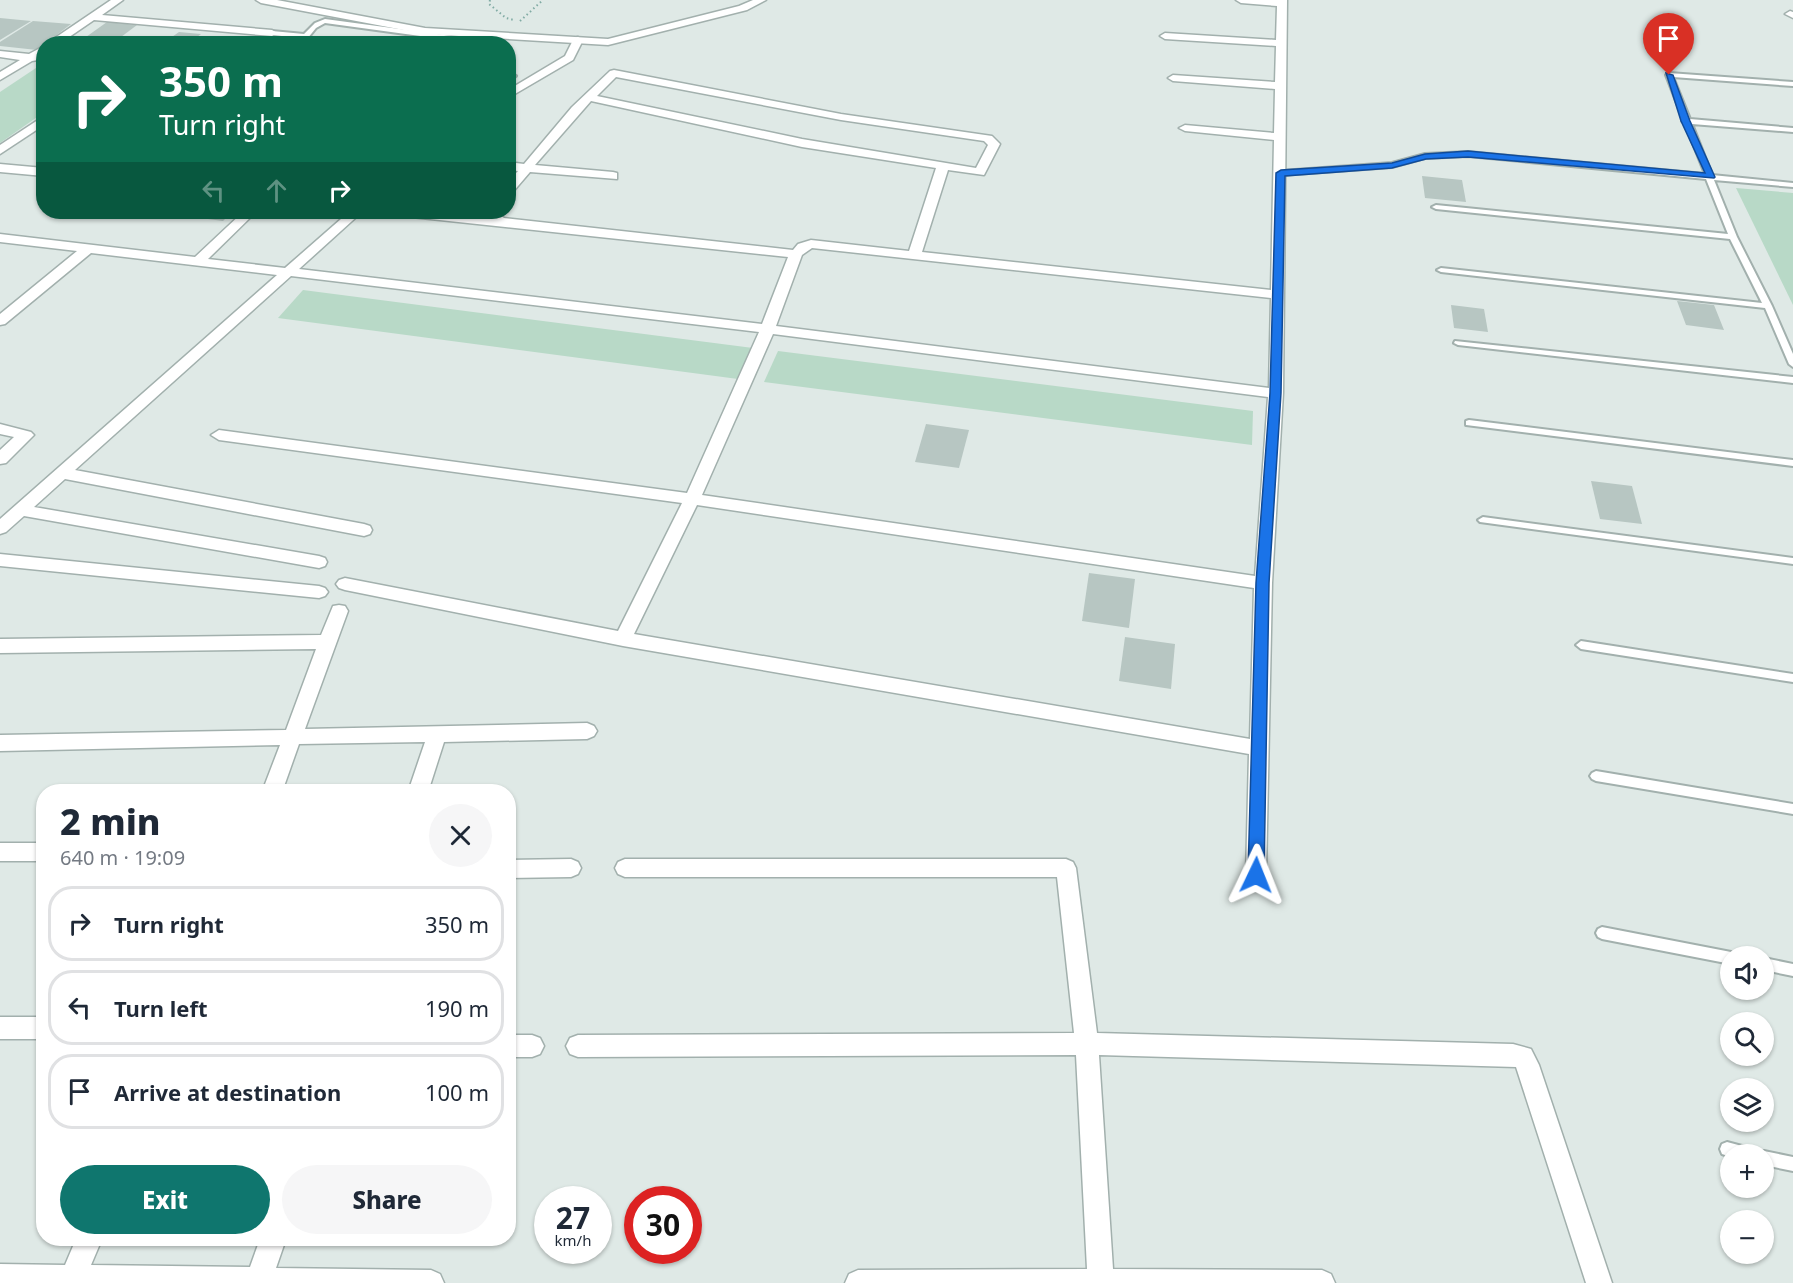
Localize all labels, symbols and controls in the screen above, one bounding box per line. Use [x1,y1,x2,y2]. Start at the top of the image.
pin [1643,13,1694,75]
icon: arrive [1652,22,1685,55]
text: 350 m [159,52,283,109]
icon: right [60,60,138,138]
text: Turn right [159,106,285,143]
icon: left [197,174,230,207]
icon: ahead [260,174,293,207]
icon: right [323,174,356,207]
text: 2 min [60,797,161,846]
button: close [429,804,492,867]
position arrow [1224,843,1288,907]
text: 640 m · 19:09 [60,844,185,871]
icon: right [63,907,96,940]
text: Turn right [114,909,224,939]
text: 350 m [425,909,489,939]
map controls [1720,946,1774,1264]
button: sound [1720,946,1774,1000]
icon: left [63,991,96,1024]
text: Turn left [114,993,208,1023]
text: 190 m [425,993,489,1023]
button: search [1720,1012,1774,1066]
icon: arrive [63,1075,96,1108]
text: Arrive at destination [114,1077,341,1107]
text: 100 m [425,1077,489,1107]
button: layers [1720,1078,1774,1132]
button: + [1720,1144,1774,1198]
button: Exit [60,1165,270,1234]
button: Share [282,1165,492,1234]
speed limit sign: 30 [624,1186,702,1264]
text: 27 [556,1197,590,1238]
button: − [1720,1210,1774,1264]
text: km/h [555,1230,591,1250]

